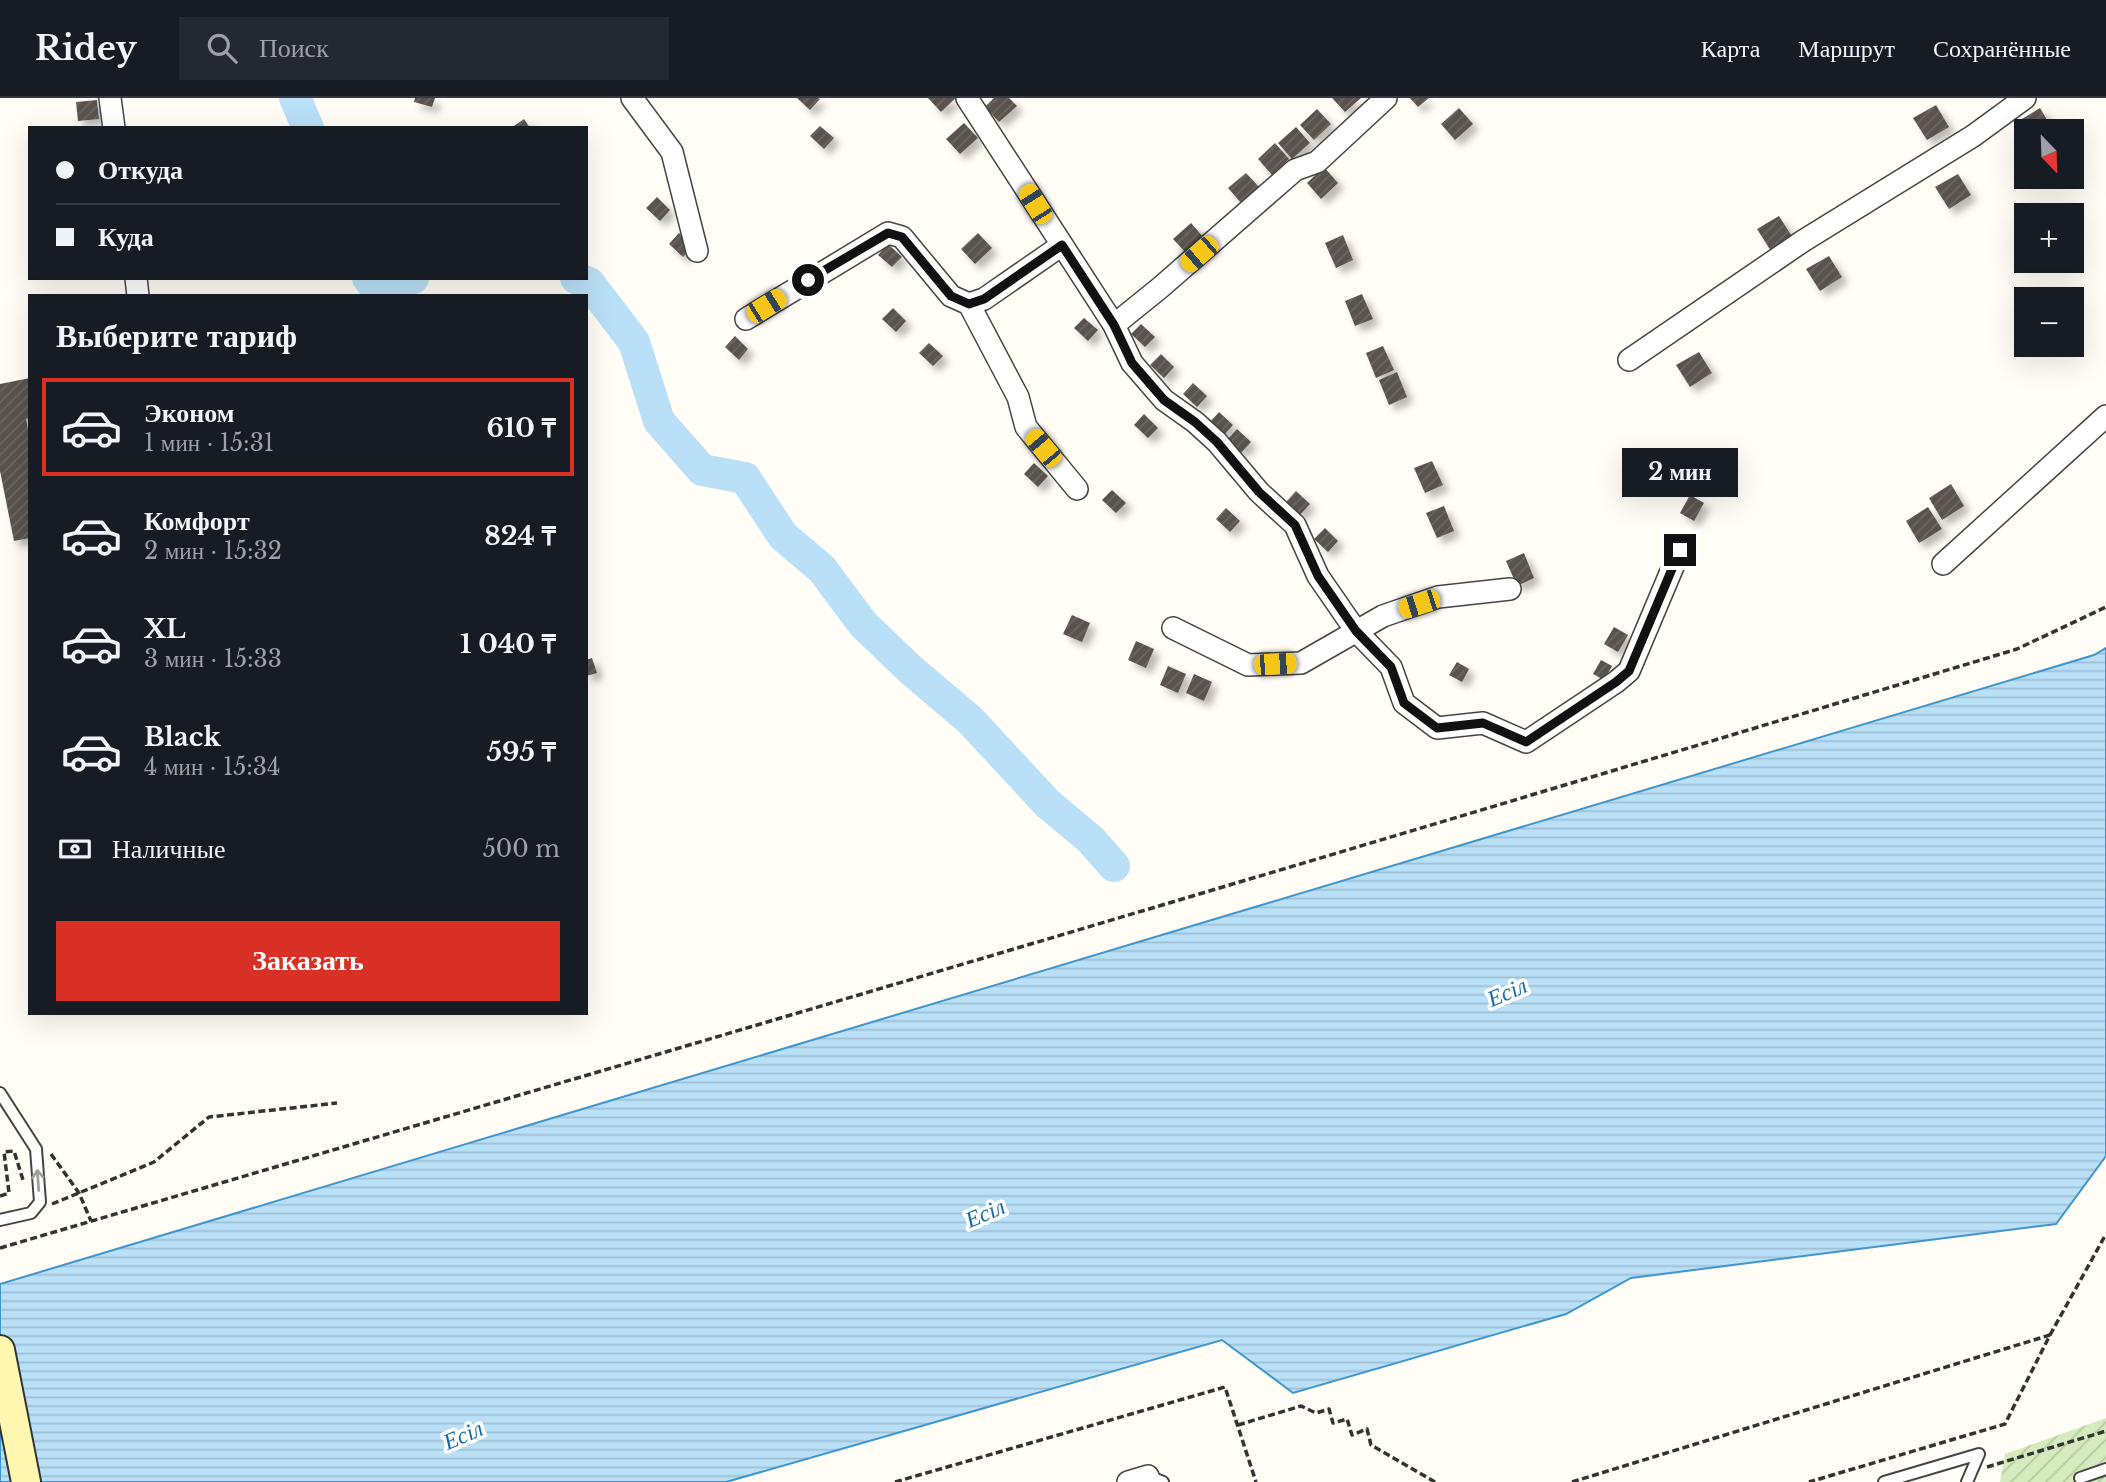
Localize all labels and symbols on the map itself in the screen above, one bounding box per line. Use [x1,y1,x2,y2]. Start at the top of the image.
north arrow [2014,119,2084,189]
car [1015,181,1056,227]
car [1177,232,1222,276]
route start [792,264,824,296]
car [743,286,790,326]
car [1022,425,1065,471]
callout: 2 мин [1622,448,1738,498]
route end [1664,534,1696,566]
car [1396,588,1443,620]
car [1254,652,1297,676]
water label: Есіл [1482,971,1531,1013]
one-way arrow [32,1169,45,1192]
water label: Есіл [960,1192,1009,1234]
water label: Есіл [438,1414,487,1456]

